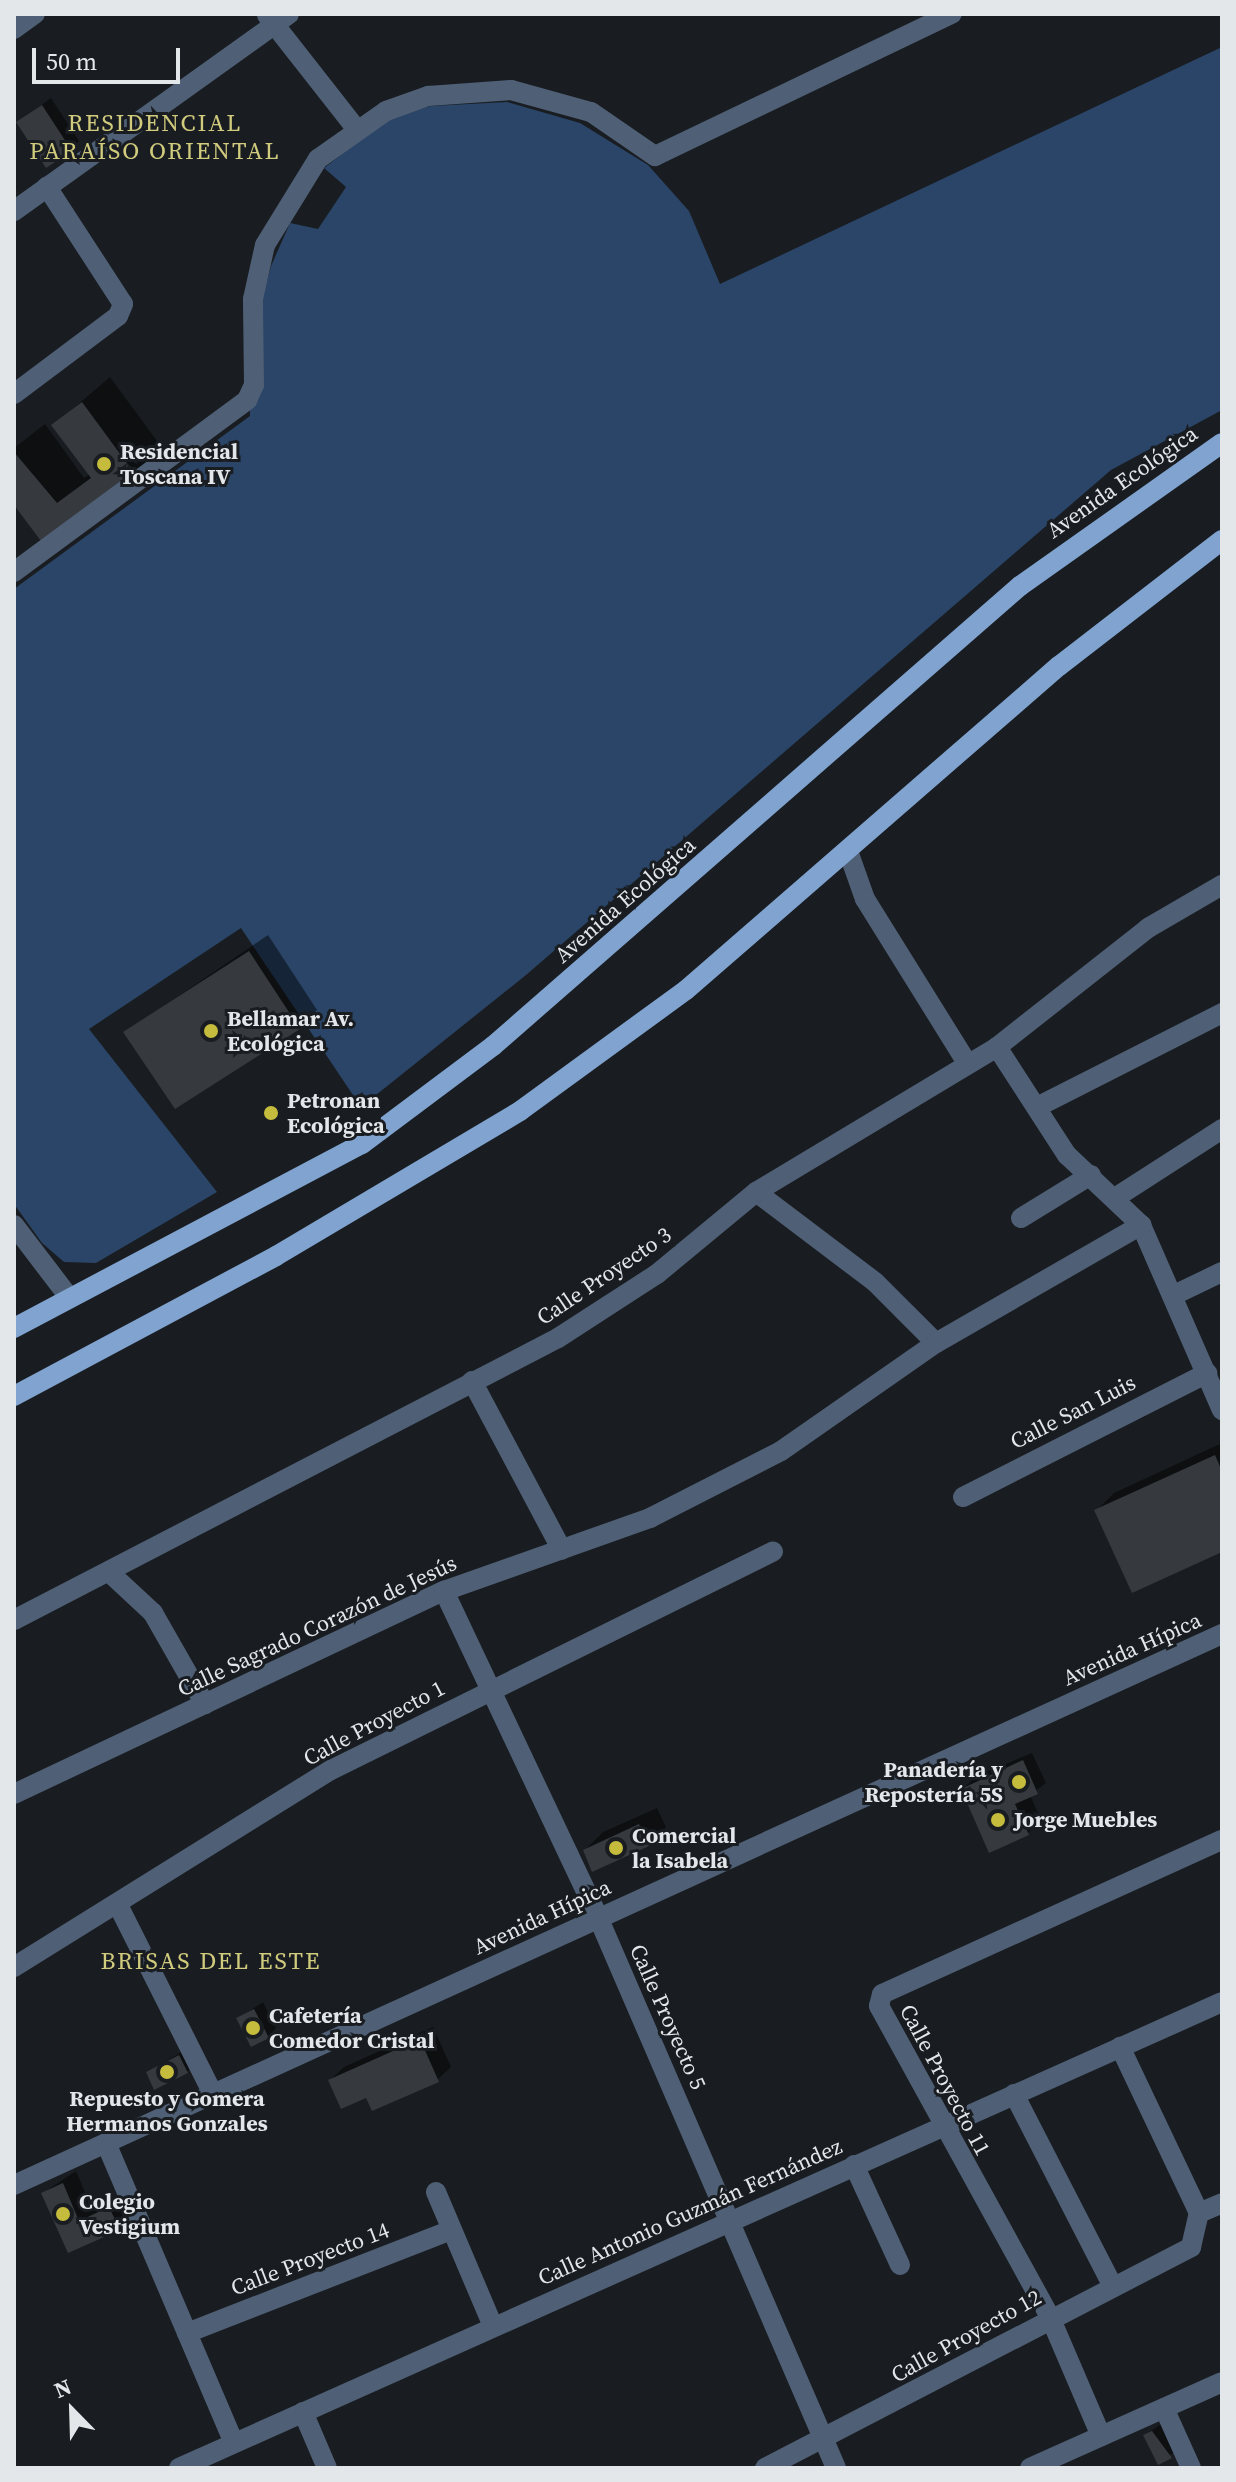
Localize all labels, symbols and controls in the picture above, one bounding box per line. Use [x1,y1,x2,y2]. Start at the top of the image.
scale bar [36,32,184,82]
text: 50 m [46,45,97,78]
district label: RESIDENCIAL PARAÍSO ORIENTAL [29,109,281,165]
street label: Avenida Ecológica [1042,420,1202,544]
place label: Residencial Toscana IV [120,438,238,490]
marker: Residencial Toscana IV [95,455,113,473]
street label: Avenida Ecológica [549,832,701,968]
place label: Bellamar Av. Ecológica [227,1005,354,1056]
marker: Bellamar Av. Ecológica [202,1022,220,1040]
place label: Petronan Ecológica [287,1087,385,1138]
marker: Petronan Ecológica [262,1104,280,1122]
street label: Calle Proyecto 3 [532,1221,676,1331]
street label: Calle San Luis [1006,1369,1140,1455]
street label: Calle Sagrado Corazón de Jesús [173,1550,461,1702]
street label: Avenida Hípica [1059,1607,1205,1691]
street label: Calle Proyecto 1 [299,1675,449,1771]
place label: Panadería y Repostería 5S [864,1756,1003,1808]
marker: Panadería y Repostería 5S [1010,1773,1028,1791]
place label: Jorge Muebles [1014,1807,1157,1833]
marker: Jorge Muebles [989,1811,1007,1829]
place label: Comercial la Isabela [632,1822,736,1874]
marker: Comercial la Isabela [607,1839,625,1857]
street label: Avenida Hípica [469,1874,615,1960]
street label: Calle Proyecto 5 [624,1940,712,2094]
district label: BRISAS DEL ESTE [101,1947,321,1975]
street label: Calle Proyecto 11 [894,2000,996,2160]
place label: Cafetería Comedor Cristal [269,2002,435,2054]
marker: Cafetería Comedor Cristal [244,2019,262,2037]
marker: Repuesto y Gomera Hermanos Gonzales [158,2063,176,2081]
place label: Repuesto y Gomera Hermanos Gonzales [66,2085,268,2136]
street label: Calle Antonio Guzmán Fernández [534,2133,846,2291]
place label: Colegio Vestigium [79,2188,180,2240]
marker: Colegio Vestigium [54,2205,72,2223]
street label: Calle Proyecto 14 [227,2217,393,2301]
street label: Calle Proyecto 12 [886,2284,1046,2388]
north arrow [32,2370,112,2450]
text: N [49,2371,76,2405]

